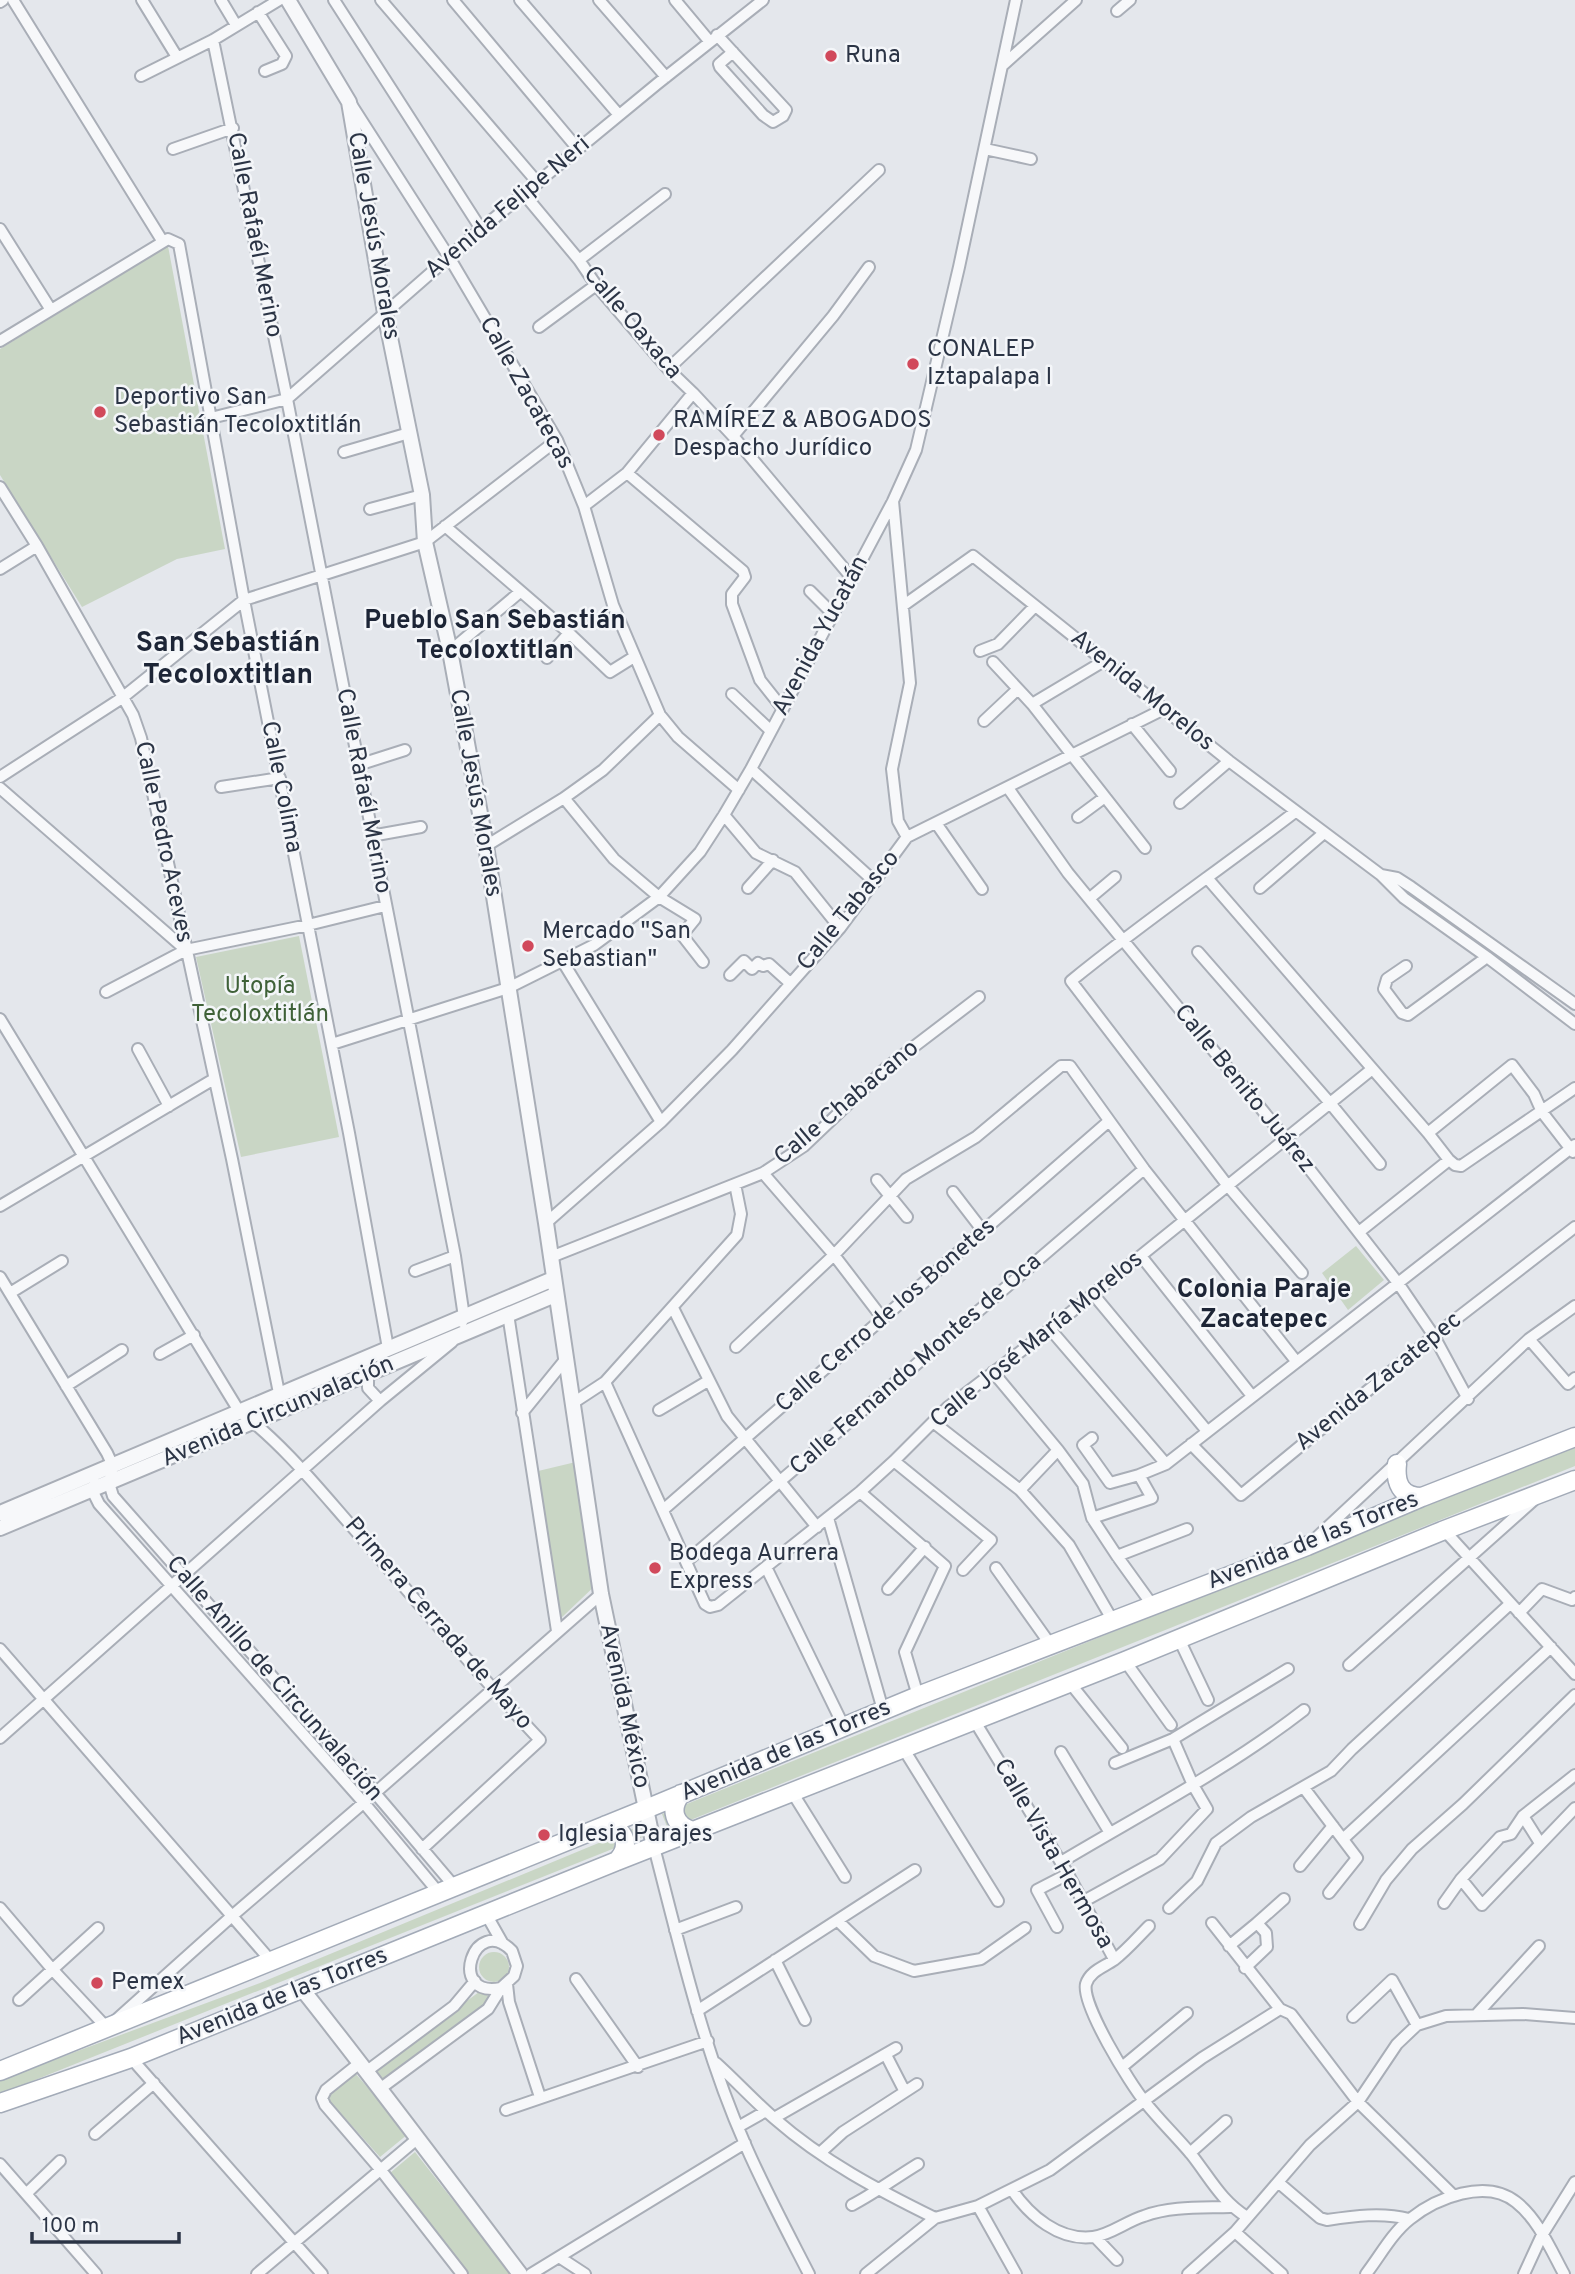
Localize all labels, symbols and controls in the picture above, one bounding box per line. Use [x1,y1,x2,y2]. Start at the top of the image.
place label: Runa [845,41,901,71]
marker: Runa [823,48,839,64]
street label: Calle Rafaél Merino [219,130,289,340]
street label: Calle Jesús Morales [340,130,406,342]
street label: Avenida Felipe Neri [419,130,597,286]
street label: Calle Oaxaca [576,260,688,386]
street label: Calle Zacatecas [472,312,580,474]
place label: CONALEP Iztapalapa I [927,335,1052,393]
marker: CONALEP Iztapalapa I [905,356,921,372]
place label: Deportivo San Sebastián Tecoloxtitlán [114,383,362,441]
marker: Deportivo San Sebastián Tecoloxtitlán [92,404,108,420]
place label: RAMÍREZ & ABOGADOS Despacho Jurídico [673,404,932,464]
marker: RAMÍREZ & ABOGADOS Despacho Jurídico [651,427,667,443]
street label: Avenida Yucatán [766,551,876,721]
district label: Pueblo San Sebastián Tecoloxtitlan [364,605,626,668]
street label: Avenida Morelos [1064,624,1220,758]
district label: San Sebastián Tecoloxtitlan [136,626,320,694]
street label: Calle Rafaél Merino [328,686,398,896]
street label: Calle Jesús Morales [442,687,508,899]
street label: Calle Colima [254,718,308,856]
street label: Calle Pedro Aceves [127,739,199,945]
street label: Calle Tabasco [791,845,907,977]
place label: Mercado "San Sebastian" [542,917,691,975]
marker: Mercado "San Sebastian" [520,938,536,954]
park label: Utopía Tecoloxtitlán [191,972,329,1030]
street label: Calle Benito Juárez [1167,998,1321,1180]
street label: Calle Chabacano [768,1034,926,1172]
street label: Calle Cerro de los Bonetes [770,1212,1002,1420]
street label: Calle José María Morelos [924,1245,1150,1435]
street label: Calle Fernando Montes de Oca [784,1247,1048,1483]
district label: Colonia Paraje Zacatepec [1177,1274,1351,1337]
street label: Avenida Zacatepec [1290,1306,1468,1458]
street label: Avenida Circunvalación [157,1349,399,1475]
street label: Avenida de las Torres [1203,1485,1423,1597]
street label: Primera Cerrada de Mayo [337,1511,539,1737]
place label: Bodega Aurrera Express [669,1539,839,1597]
street label: Calle Anillo de Circunvalación [159,1550,389,1808]
marker: Bodega Aurrera Express [647,1560,663,1576]
street label: Avenida México [592,1621,656,1791]
street label: Avenida de las Torres [676,1693,896,1809]
street label: Calle Vista Hermosa [986,1753,1120,1955]
place label: Iglesia Parajes [558,1820,713,1850]
marker: Iglesia Parajes [536,1827,552,1843]
street label: Avenida de las Torres [172,1941,392,2053]
place label: Pemex [111,1968,185,1998]
marker: Pemex [89,1975,105,1991]
scale bar [32,2200,178,2244]
text: 100 m [42,2213,99,2240]

